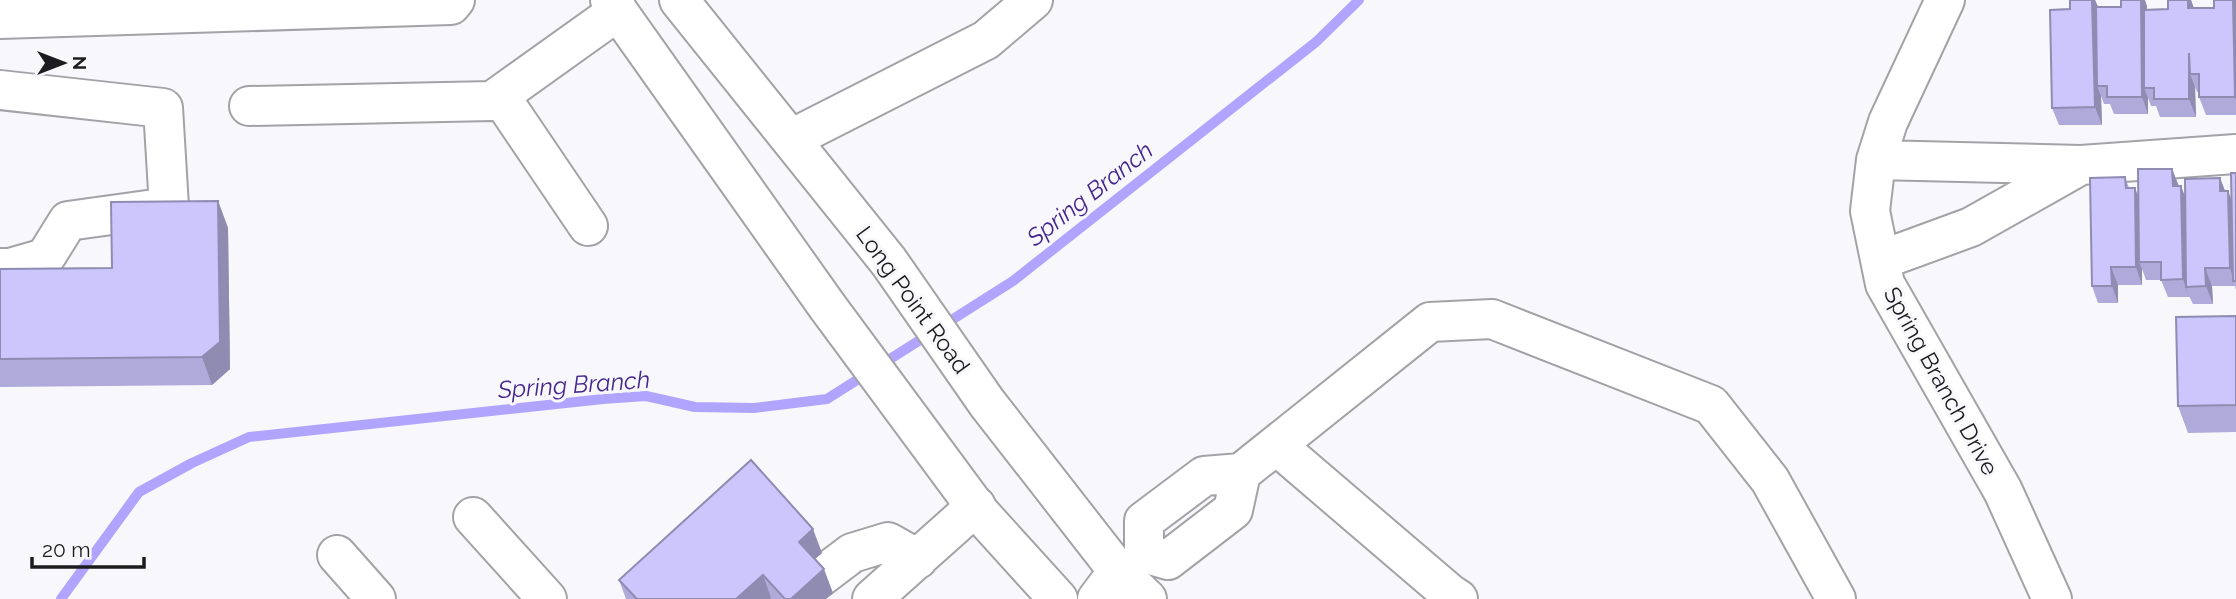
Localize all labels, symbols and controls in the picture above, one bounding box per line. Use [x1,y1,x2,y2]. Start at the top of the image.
north arrow [28,28,98,98]
text: N [69,56,91,70]
water label: Spring Branch [1020,135,1159,253]
street label: Long Point Road [851,221,976,378]
street label: Spring Branch Drive [1879,282,2004,479]
water label: Spring Branch [496,365,651,404]
scale bar [32,526,144,570]
text: 20 m [42,537,90,562]

